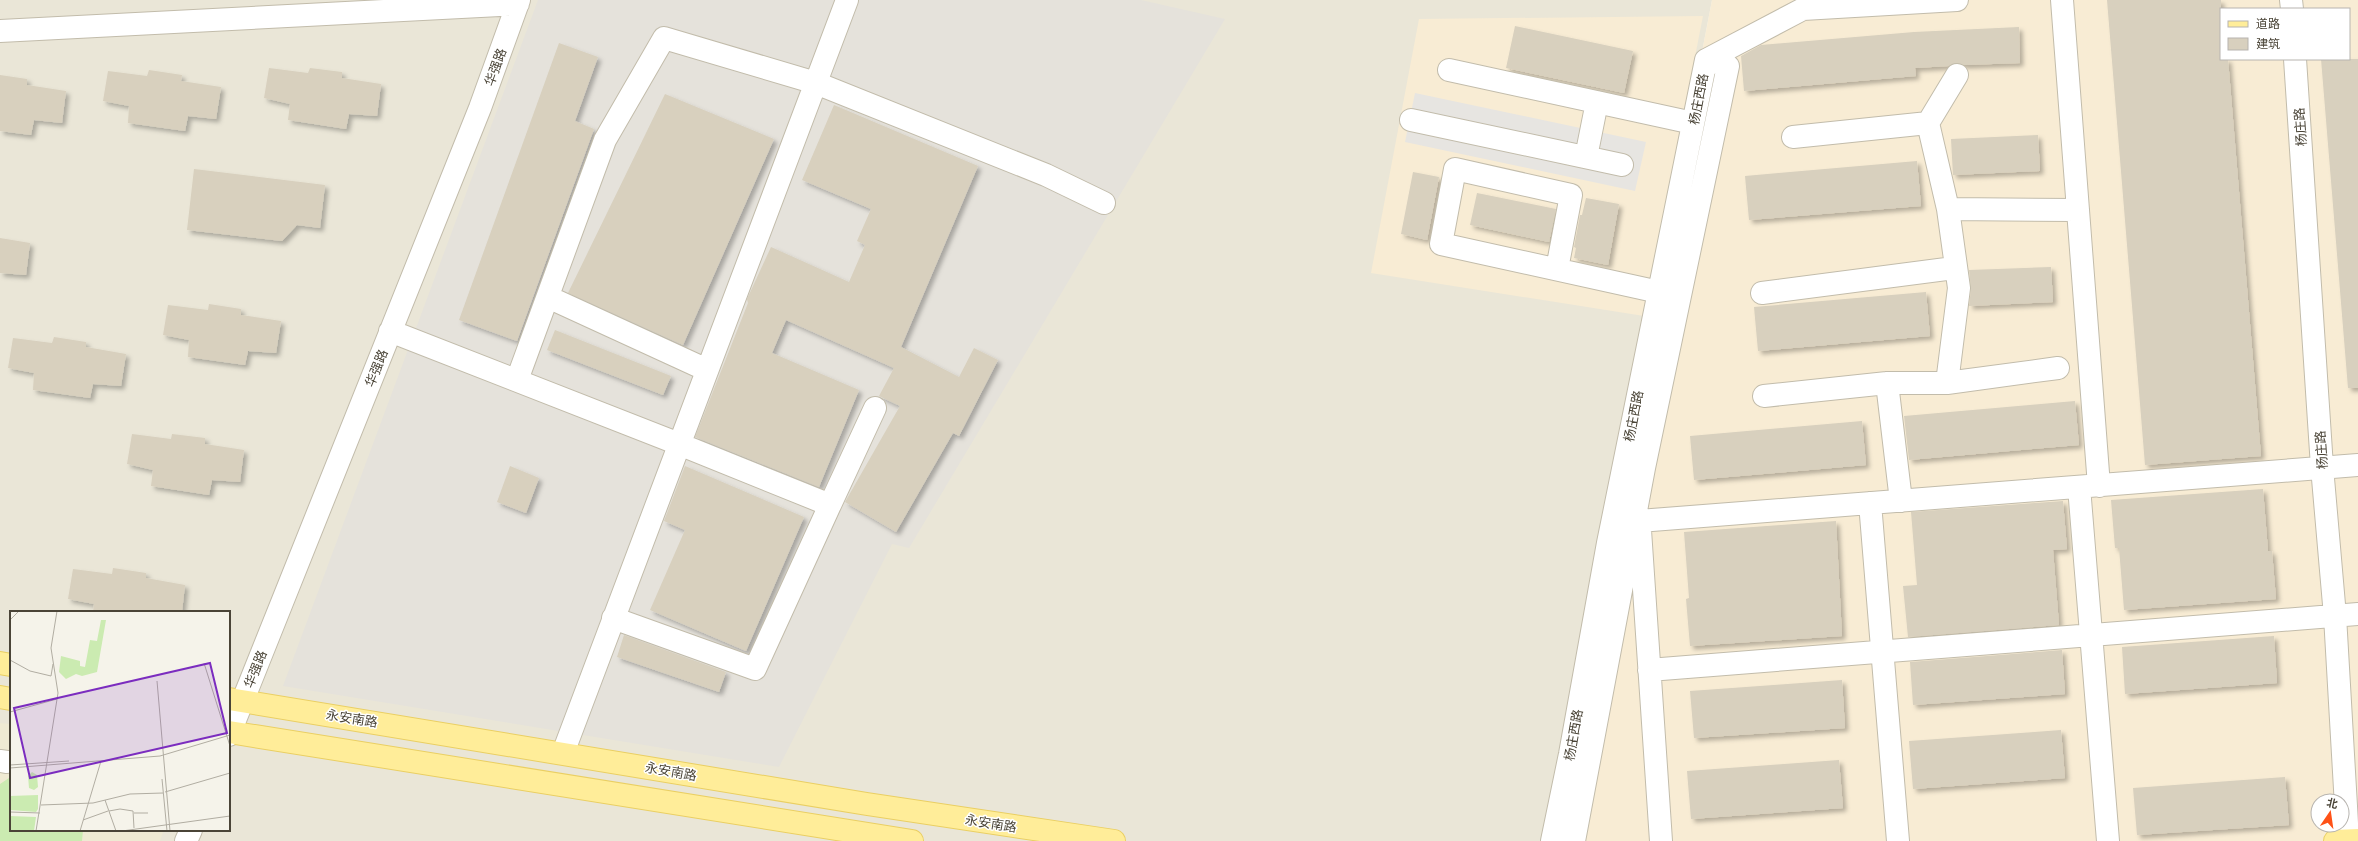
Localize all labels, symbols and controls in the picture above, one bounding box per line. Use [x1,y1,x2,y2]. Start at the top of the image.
legend [2220,8,2350,60]
text: 道路 [2256,16,2280,31]
text: 建筑 [2256,36,2280,51]
street label: 华强路 [481,46,509,88]
street label: 杨庄西路 [1685,72,1711,126]
street label: 杨庄路 [2291,107,2309,147]
street label: 华强路 [361,347,391,389]
street label: 杨庄西路 [1620,389,1646,443]
street label: 杨庄路 [2312,430,2330,470]
inset map [10,611,230,831]
street label: 华强路 [240,648,270,690]
street label: 永安南路 [325,706,379,730]
street label: 杨庄西路 [1561,708,1585,762]
street label: 永安南路 [644,759,698,783]
north arrow [2310,793,2350,833]
text: 北 [2325,795,2339,811]
street label: 永安南路 [964,811,1018,835]

